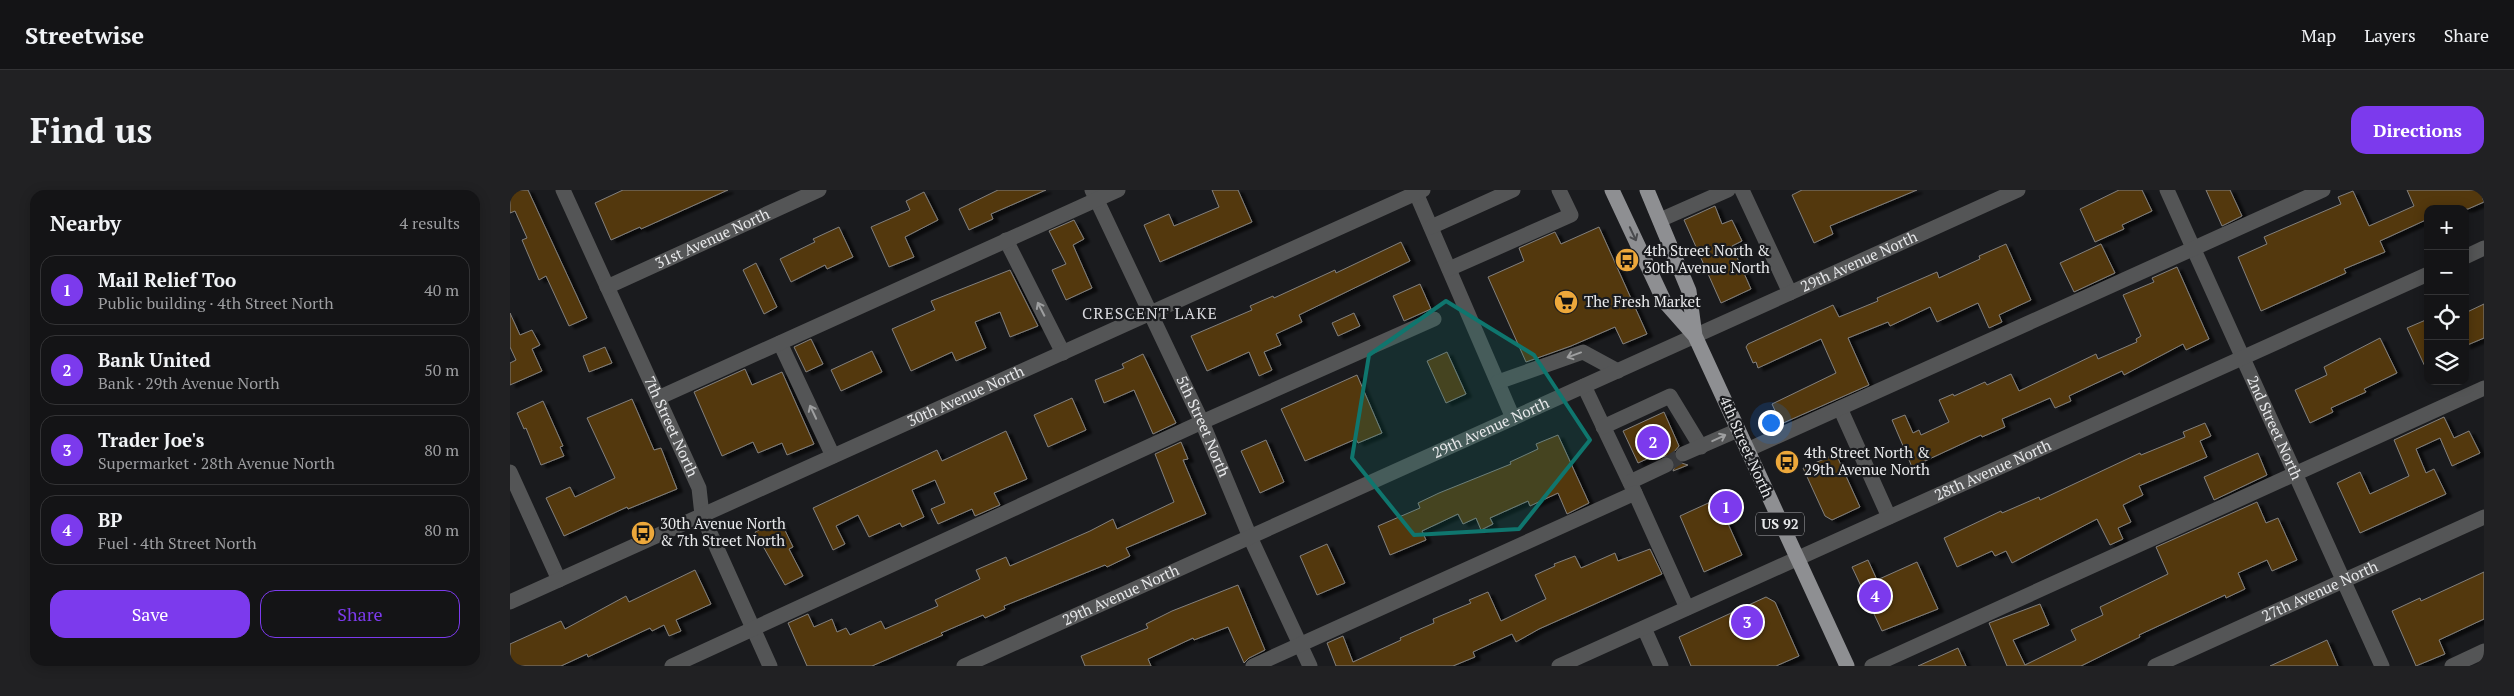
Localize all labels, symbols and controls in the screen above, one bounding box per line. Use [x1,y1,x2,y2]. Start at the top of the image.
text: Streetwise [25,19,144,51]
text: Map [2301,23,2336,47]
text: Layers [2364,23,2416,47]
text: Share [2444,23,2489,47]
button: Directions [2351,106,2484,154]
text: Find us [30,107,152,153]
street label: 31st Avenue North [652,203,773,273]
map controls [2424,205,2469,385]
button: + [2424,205,2469,250]
text: Nearby [50,209,121,237]
text: 4 results [400,212,460,234]
one-way arrow [1629,226,1638,241]
street label: 29th Avenue North [1797,226,1920,296]
place label: 4th Street North & 30th Avenue North [1644,240,1770,277]
bus stop icon: 4th Street North & 30th Avenue North [1614,247,1640,273]
button: − [2424,250,2469,295]
text: Mail Relief Too [98,267,236,292]
text: 1 [62,279,72,301]
text: 40 m [424,279,459,301]
supermarket icon: The Fresh Market [1553,289,1579,315]
place label: The Fresh Market [1584,291,1701,311]
text: Public building · 4th Street North [98,292,334,314]
button: locate [2424,295,2469,340]
one-way arrow [1036,302,1045,317]
district label: CRESCENT LAKE [1082,302,1218,324]
button: layers [2424,340,2469,385]
text: Bank United [98,347,211,372]
one-way arrow [1567,351,1582,360]
text: 2 [62,359,72,381]
text: 50 m [424,359,459,381]
street label: 30th Avenue North [904,360,1027,430]
text: Bank · 29th Avenue North [98,372,280,394]
street label: 5th Street North [1172,372,1235,480]
street label: 2nd Street North [2243,372,2308,483]
street label: 7th Street North [640,373,704,480]
street label: 29th Avenue North [1429,392,1552,462]
street label: 4th Street North [1716,393,1778,501]
one-way arrow [807,405,817,420]
your location [1758,410,1784,436]
pin: 2 [1637,423,1669,461]
text: Trader Joe's [98,427,204,452]
one-way arrow [1712,433,1727,443]
street label: 28th Avenue North [1931,434,2054,504]
text: 3 [62,439,72,461]
text: 80 m [424,439,459,461]
place label: 4th Street North & 29th Avenue North [1804,442,1930,479]
bus stop icon: 4th Street North & 29th Avenue North [1774,449,1800,475]
text: Supermarket · 28th Avenue North [98,452,335,474]
pin: 1 [1710,488,1742,526]
text: BP [98,507,123,532]
road number: US 92 [1756,512,1804,536]
place label: 30th Avenue North & 7th Street North [660,513,786,550]
text: 4 [62,519,72,541]
text: 80 m [424,519,459,541]
bus stop icon: 30th Avenue North & 7th Street North [630,520,656,546]
text: Fuel · 4th Street North [98,532,257,554]
street label: 27th Avenue North [2258,555,2381,625]
street label: 29th Avenue North [1059,559,1182,629]
pin: 4 [1859,577,1891,615]
button: Save [50,590,250,638]
button: Share [260,590,460,638]
pin: 3 [1731,603,1763,641]

